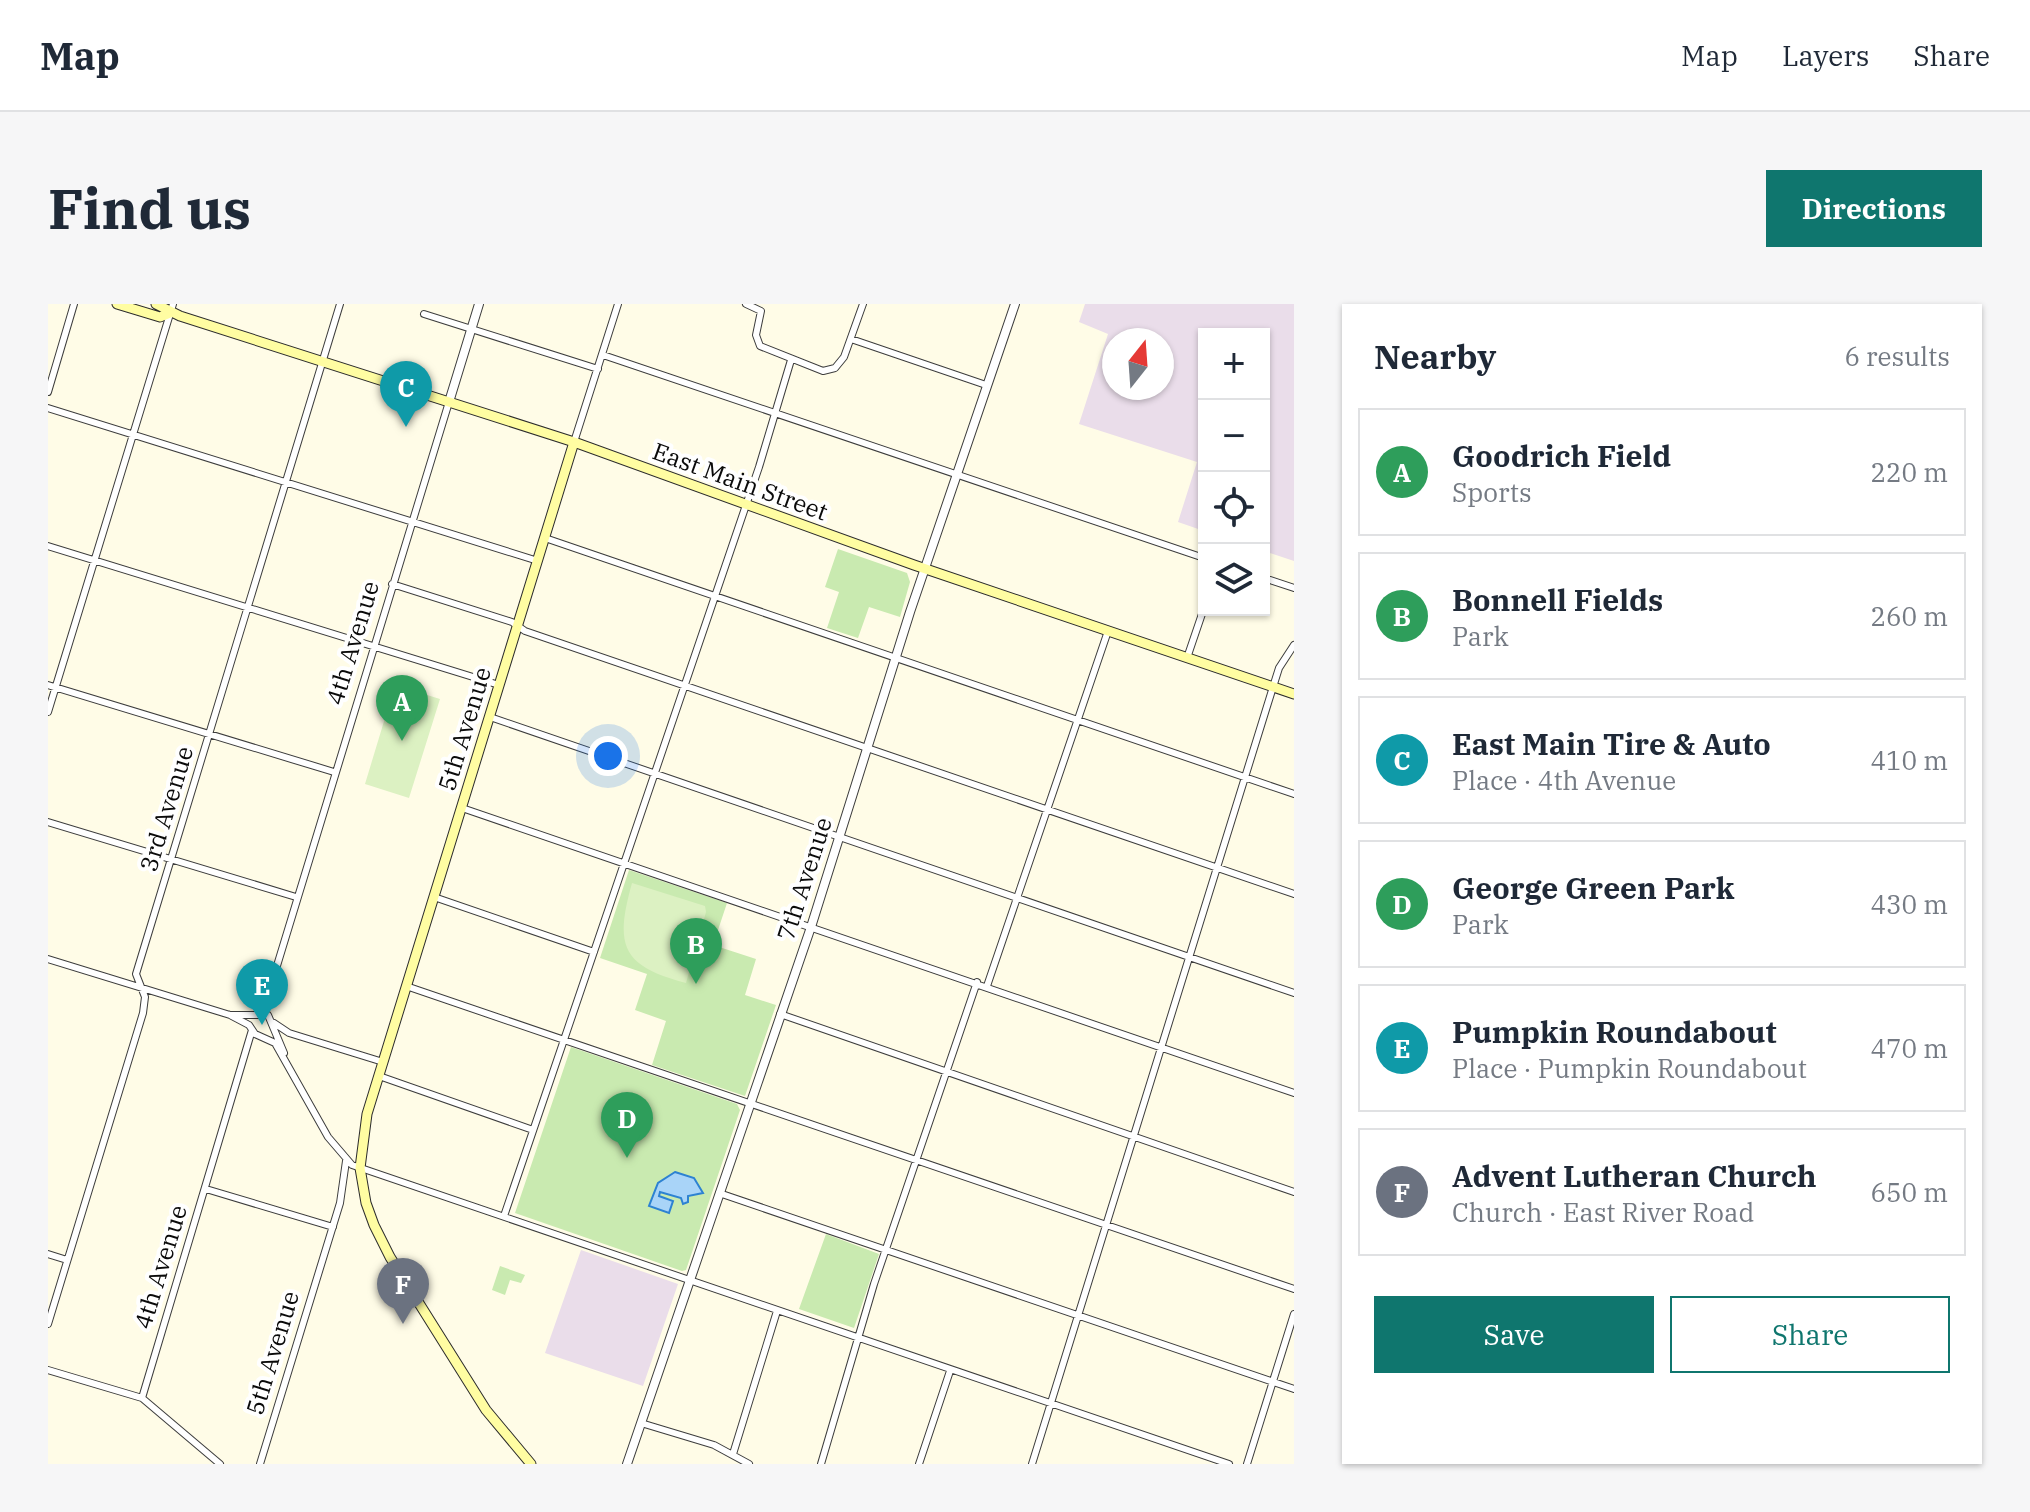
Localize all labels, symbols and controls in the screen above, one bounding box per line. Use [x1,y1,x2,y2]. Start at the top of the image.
text: Map [40,31,120,80]
text: Map [1681,37,1738,74]
text: Layers [1782,37,1869,74]
text: Share [1913,37,1990,74]
button: Directions [1766,170,1982,247]
text: Find us [48,172,251,244]
north arrow [1102,328,1174,400]
map controls [1198,328,1270,616]
button: + [1198,328,1270,400]
text: Nearby [1374,334,1496,378]
text: 6 results [1844,339,1950,373]
pin: C [380,361,432,427]
button: − [1198,400,1270,472]
street label: East Main Street [648,435,832,528]
text: Goodrich Field [1452,436,1671,475]
text: A [1393,455,1411,489]
text: 220 m [1870,455,1948,489]
button: locate [1198,472,1270,544]
text: Sports [1452,475,1532,509]
button: layers [1198,544,1270,616]
street label: 4th Avenue [318,577,386,708]
text: Bonnell Fields [1452,580,1663,619]
text: B [1393,599,1411,633]
text: 260 m [1870,599,1948,633]
text: Park [1452,619,1509,653]
street label: 5th Avenue [430,663,498,794]
pin: A [376,675,428,741]
text: East Main Tire & Auto [1452,724,1771,763]
your location [588,736,628,776]
street label: 3rd Avenue [132,742,200,875]
text: C [1393,743,1411,777]
text: 410 m [1870,743,1948,777]
text: Place · 4th Avenue [1452,763,1676,797]
street label: 7th Avenue [769,813,839,944]
text: George Green Park [1452,868,1734,907]
text: D [1392,887,1412,921]
text: 430 m [1870,887,1948,921]
text: Park [1452,907,1509,941]
pin: B [670,918,722,984]
pin: E [236,959,288,1025]
text: Pumpkin Roundabout [1452,1012,1777,1051]
text: E [1393,1031,1411,1065]
text: 470 m [1870,1031,1948,1065]
text: Place · Pumpkin Roundabout [1452,1051,1807,1085]
pin: D [601,1092,653,1158]
text: Advent Lutheran Church [1452,1156,1817,1195]
text: F [1394,1175,1410,1209]
text: 650 m [1870,1175,1948,1209]
text: Church · East River Road [1452,1195,1754,1229]
street label: 4th Avenue [126,1201,194,1332]
pin: F [377,1258,429,1324]
street label: 5th Avenue [238,1287,306,1418]
button: Save [1374,1296,1654,1373]
button: Share [1670,1296,1950,1373]

